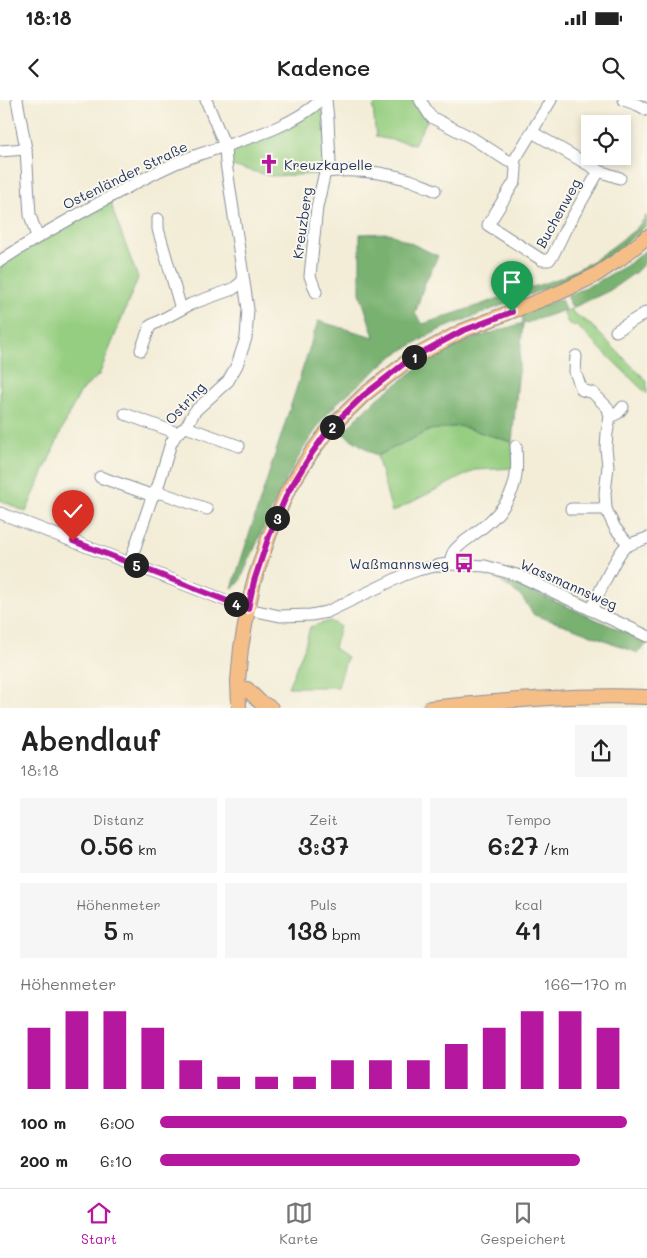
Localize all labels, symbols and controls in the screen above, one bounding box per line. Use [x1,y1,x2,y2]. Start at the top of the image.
text: 18:18 [25,5,71,30]
text: Kadence [277,53,370,82]
icon: back [20,54,48,82]
icon: search [599,54,627,82]
map controls [581,115,631,165]
button: locate [581,115,631,165]
street label: Ostenländer Straße [59,136,191,214]
church icon: Kreuzkapelle [258,153,280,175]
place label: Kreuzkapelle [284,155,373,174]
street label: Buchenweg [531,175,585,251]
street label: Kreuzberg [288,186,316,260]
pin [491,261,533,312]
icon: arrive [498,268,526,296]
pin: 1 [402,344,426,370]
text: 1 [411,348,418,367]
street label: Ostring [161,378,209,428]
pin: 2 [320,414,344,440]
text: 2 [329,418,336,437]
pin [52,490,94,541]
icon: check [59,497,87,525]
pin: 3 [264,506,290,530]
text: 3 [273,509,282,528]
pin: 5 [124,552,148,578]
bus stop icon: Waßmannsweg [453,552,475,574]
place label: Waßmannsweg [349,554,449,573]
street label: Wassmannsweg [517,554,621,614]
text: 5 [132,556,141,575]
pin: 4 [224,592,248,616]
text: 4 [232,595,241,614]
text: Abendlauf [20,722,160,758]
button: share [575,725,627,777]
text: 18:18 [20,759,59,780]
text: Distanz [93,810,144,829]
text: Zeit [309,810,338,829]
text: Tempo [506,810,551,829]
text: 0.56 [80,829,134,861]
text: 3:37 [298,829,349,861]
text: 6:27 [488,829,539,861]
text: km [134,840,157,859]
text: /km [539,840,569,859]
text: Höhenmeter [76,895,161,914]
text: Puls [310,895,337,914]
text: kcal [515,895,542,914]
text: 5 [103,914,118,946]
text: 138 [286,914,328,946]
text: 41 [515,914,542,946]
text: m [118,925,134,944]
text: bpm [328,925,361,944]
text: Höhenmeter [20,973,116,994]
text: 166–170 m [544,973,627,994]
text: 100 m [20,1112,66,1133]
text: 6:00 [100,1112,134,1133]
text: 200 m [20,1150,68,1171]
text: 6:10 [100,1150,132,1171]
tab: Start [81,1199,117,1248]
tab: Karte [279,1199,318,1248]
tab: Gespeichert [480,1199,566,1248]

